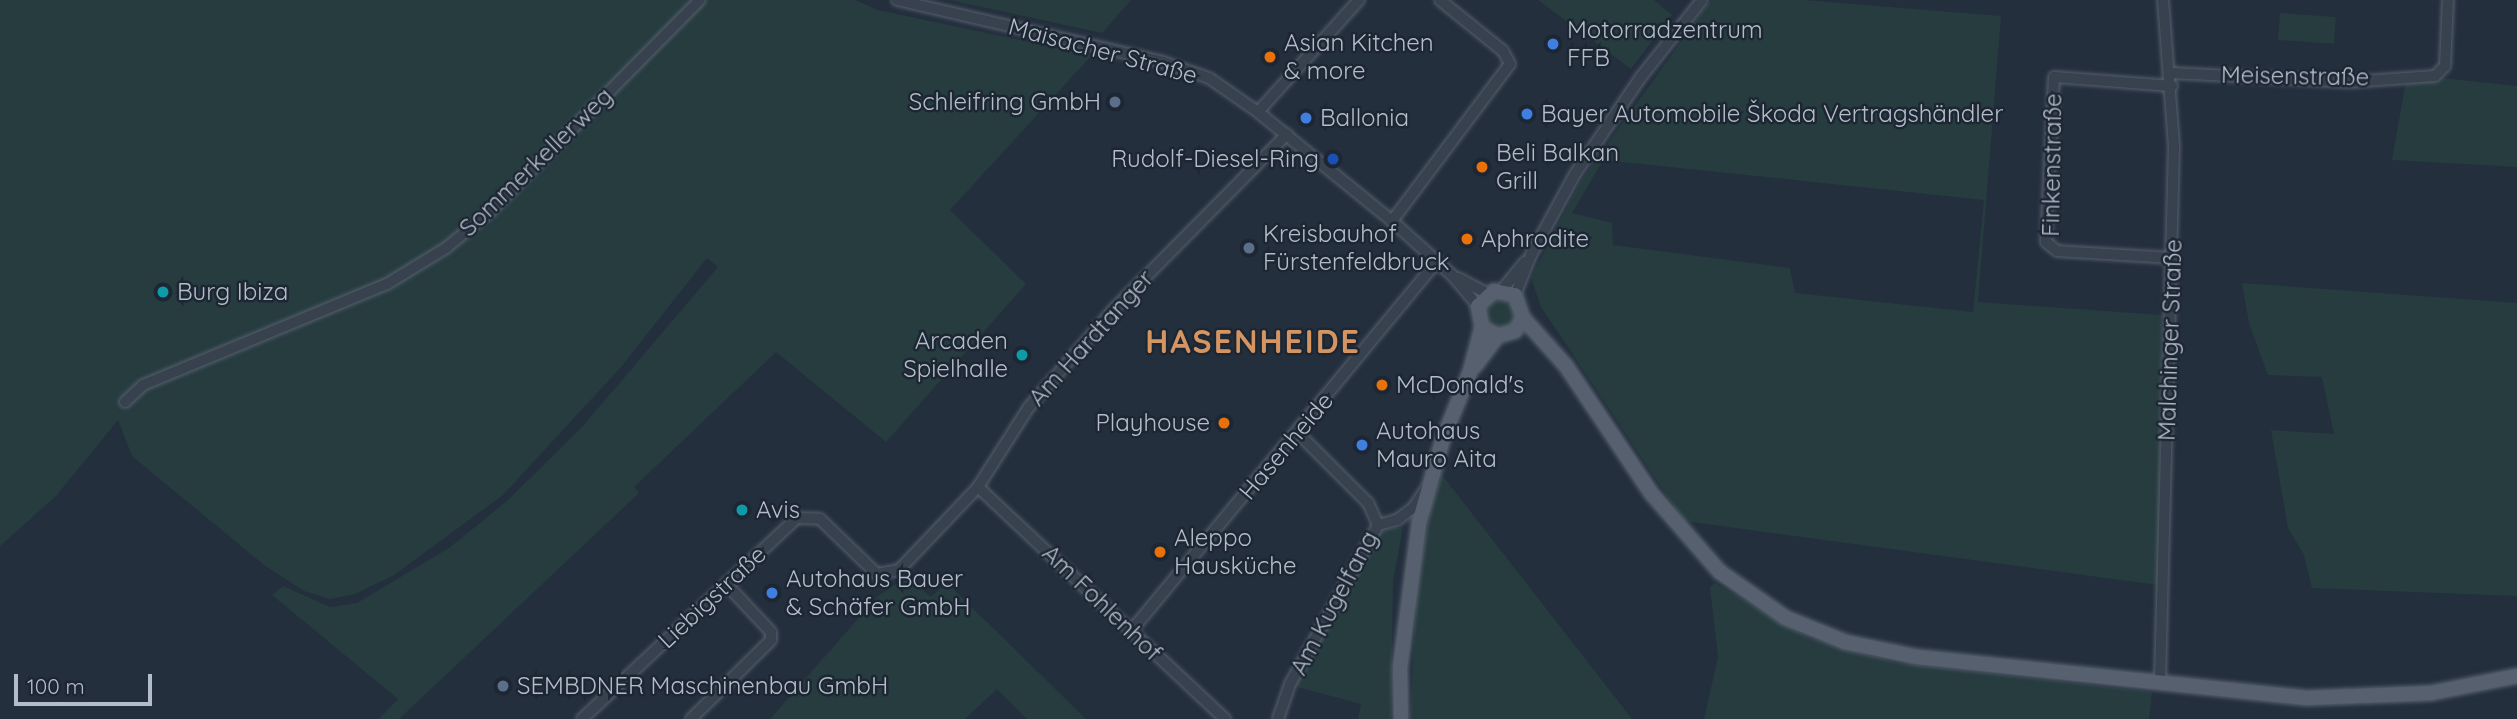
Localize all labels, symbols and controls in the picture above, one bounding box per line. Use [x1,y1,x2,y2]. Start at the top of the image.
street label: Maisacher Straße [1006,12,1200,90]
place label: Motorradzentrum FFB [1567,16,1763,72]
place label: Asian Kitchen & more [1284,29,1434,85]
marker: Motorradzentrum FFB [1545,36,1561,52]
marker: Asian Kitchen & more [1262,49,1278,65]
street label: Meisenstraße [2221,60,2369,92]
street label: Sommerkellerweg [453,82,619,242]
place label: Schleifring GmbH [909,88,1101,116]
street label: Finkenstraße [2036,93,2068,237]
marker: Schleifring GmbH [1107,94,1123,110]
place label: Bayer Automobile Škoda Vertragshändler [1541,100,2003,128]
place label: Ballonia [1320,104,1409,132]
marker: Bayer Automobile Škoda Vertragshändler [1519,106,1535,122]
marker: Ballonia [1298,110,1314,126]
place label: Beli Balkan Grill [1496,139,1619,195]
place label: Rudolf-Diesel-Ring [1111,145,1319,173]
marker: Rudolf-Diesel-Ring [1325,151,1341,167]
marker: Beli Balkan Grill [1474,159,1490,175]
place label: Kreisbauhof Fürstenfeldbruck [1263,220,1450,276]
place label: Aphrodite [1481,225,1589,253]
marker: Aphrodite [1459,231,1475,247]
street label: Malchinger Straße [2152,239,2188,441]
marker: Kreisbauhof Fürstenfeldbruck [1241,240,1257,256]
street label: Am Hardtanger [1022,264,1160,412]
place label: Burg Ibiza [177,278,288,306]
marker: Burg Ibiza [155,284,171,300]
district label: HASENHEIDE [1146,322,1360,360]
place label: Arcaden Spielhalle [903,327,1008,383]
marker: Arcaden Spielhalle [1014,347,1030,363]
place label: McDonald's [1396,371,1524,399]
marker: McDonald's [1374,377,1390,393]
street label: Hasenheide [1233,387,1339,505]
place label: Playhouse [1095,409,1210,437]
marker: Playhouse [1216,415,1232,431]
place label: Autohaus Mauro Aita [1376,417,1497,473]
marker: Autohaus Mauro Aita [1354,437,1370,453]
place label: Avis [756,496,800,524]
marker: Avis [734,502,750,518]
place label: Aleppo Hausküche [1174,524,1296,580]
street label: Am Kugelfang [1284,526,1384,680]
street label: Am Fohlenhof [1036,539,1168,667]
street label: Liebigstraße [652,540,772,654]
marker: Aleppo Hausküche [1152,544,1168,560]
place label: Autohaus Bauer & Schäfer GmbH [786,565,970,621]
marker: Autohaus Bauer & Schäfer GmbH [764,585,780,601]
scale bar [18,660,156,704]
place label: SEMBDNER Maschinenbau GmbH [517,672,888,700]
text: 100 m [27,673,85,699]
marker: SEMBDNER Maschinenbau GmbH [495,678,511,694]

